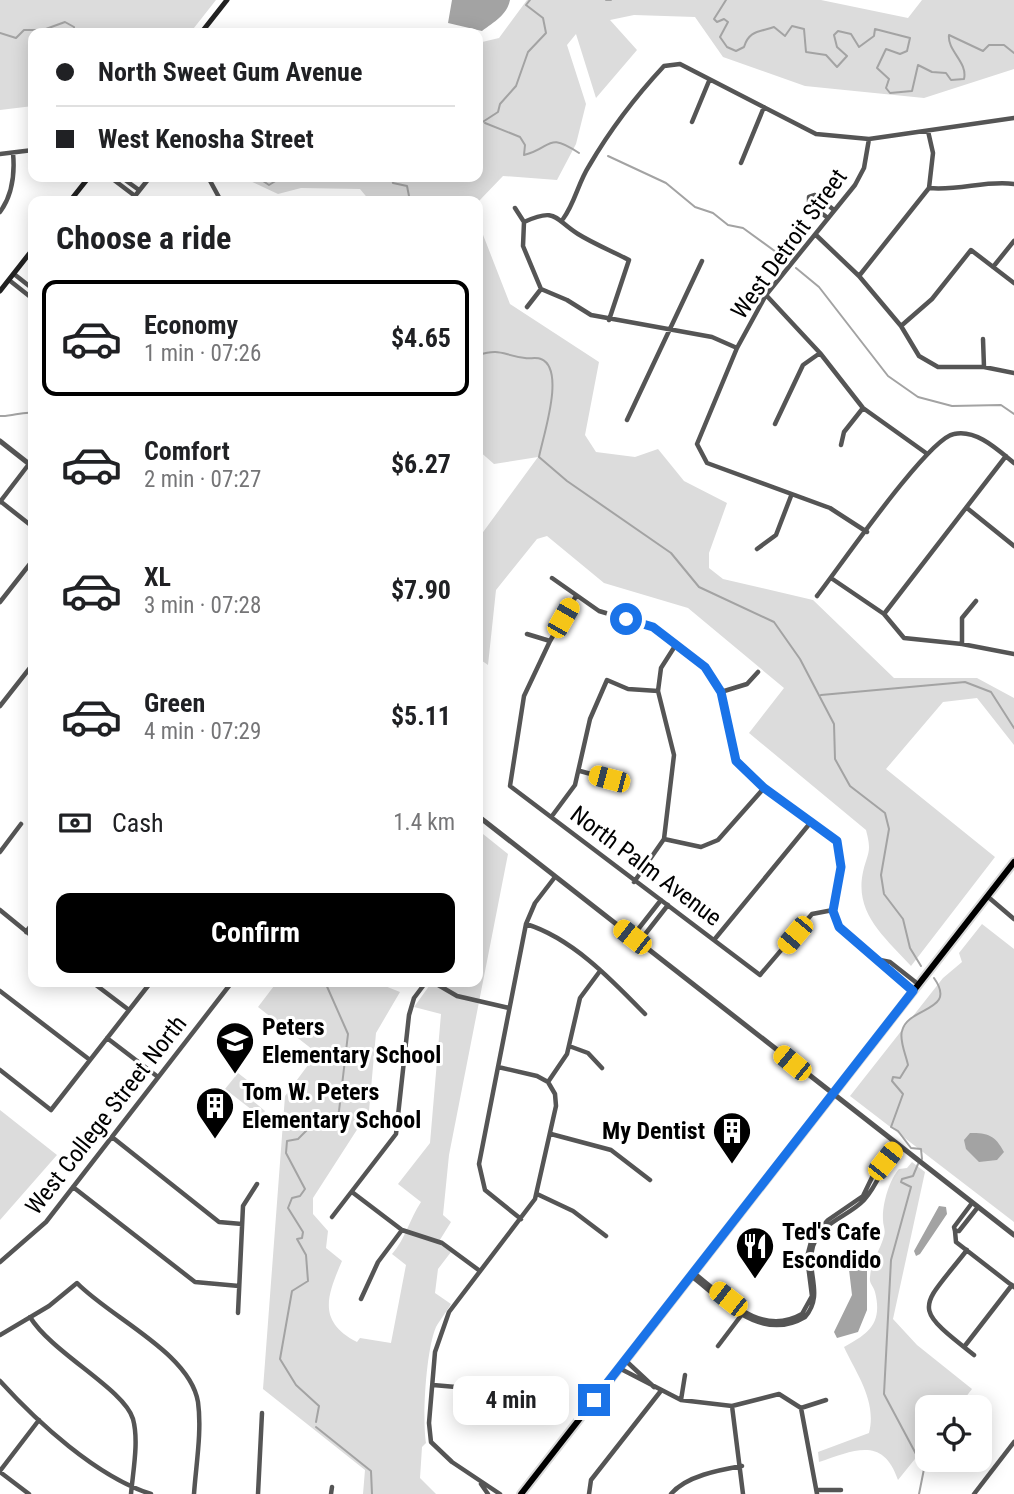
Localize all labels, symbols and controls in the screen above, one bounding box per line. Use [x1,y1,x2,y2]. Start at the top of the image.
text: North Sweet Gum Avenue [98,57,362,87]
text: West Kenosha Street [98,124,314,154]
street label: West Detroit Street [725,164,853,324]
text: Choose a ride [56,219,231,257]
icon: car [60,307,123,370]
text: Economy [144,310,238,340]
text: $4.65 [391,323,451,353]
text: 1 min · 07:26 [144,340,261,367]
icon: car [60,433,123,496]
text: Comfort [144,436,230,466]
text: $6.27 [391,449,451,479]
text: 2 min · 07:27 [144,466,261,493]
icon: car [60,559,123,622]
text: XL [144,562,171,592]
text: $7.90 [391,575,451,605]
text: 3 min · 07:28 [144,592,261,619]
car [544,595,583,641]
route start [610,603,642,635]
icon: car [60,685,123,748]
text: Green [144,688,205,718]
text: $5.11 [391,701,451,731]
text: 4 min · 07:29 [144,718,261,745]
car [586,763,633,795]
street label: North Palm Avenue [565,800,727,932]
icon: cash [56,804,94,842]
text: Cash [112,808,164,838]
text: 1.4 km [393,809,455,836]
button: Confirm [56,893,455,973]
car [774,912,817,958]
car [609,916,656,958]
street label: West College Street North [20,1010,192,1220]
place label: Peters Elementary School [262,1013,441,1069]
school or university icon: Peters Elementary School [214,1020,256,1075]
car [770,1042,815,1084]
place label: Tom W. Peters Elementary School [242,1078,421,1134]
building icon: Tom W. Peters Elementary School [194,1085,236,1140]
building icon: My Dentist [711,1110,753,1165]
place label: My Dentist [602,1117,705,1145]
car [864,1138,907,1184]
place label: Ted's Cafe Escondido [782,1218,881,1274]
restaurant icon: Ted's Cafe Escondido [734,1225,776,1280]
car [705,1278,752,1320]
callout: 4 min [454,1376,570,1424]
route end [578,1384,610,1416]
text: 4 min [485,1387,537,1414]
map controls [915,1395,992,1472]
button: locate [915,1395,992,1472]

